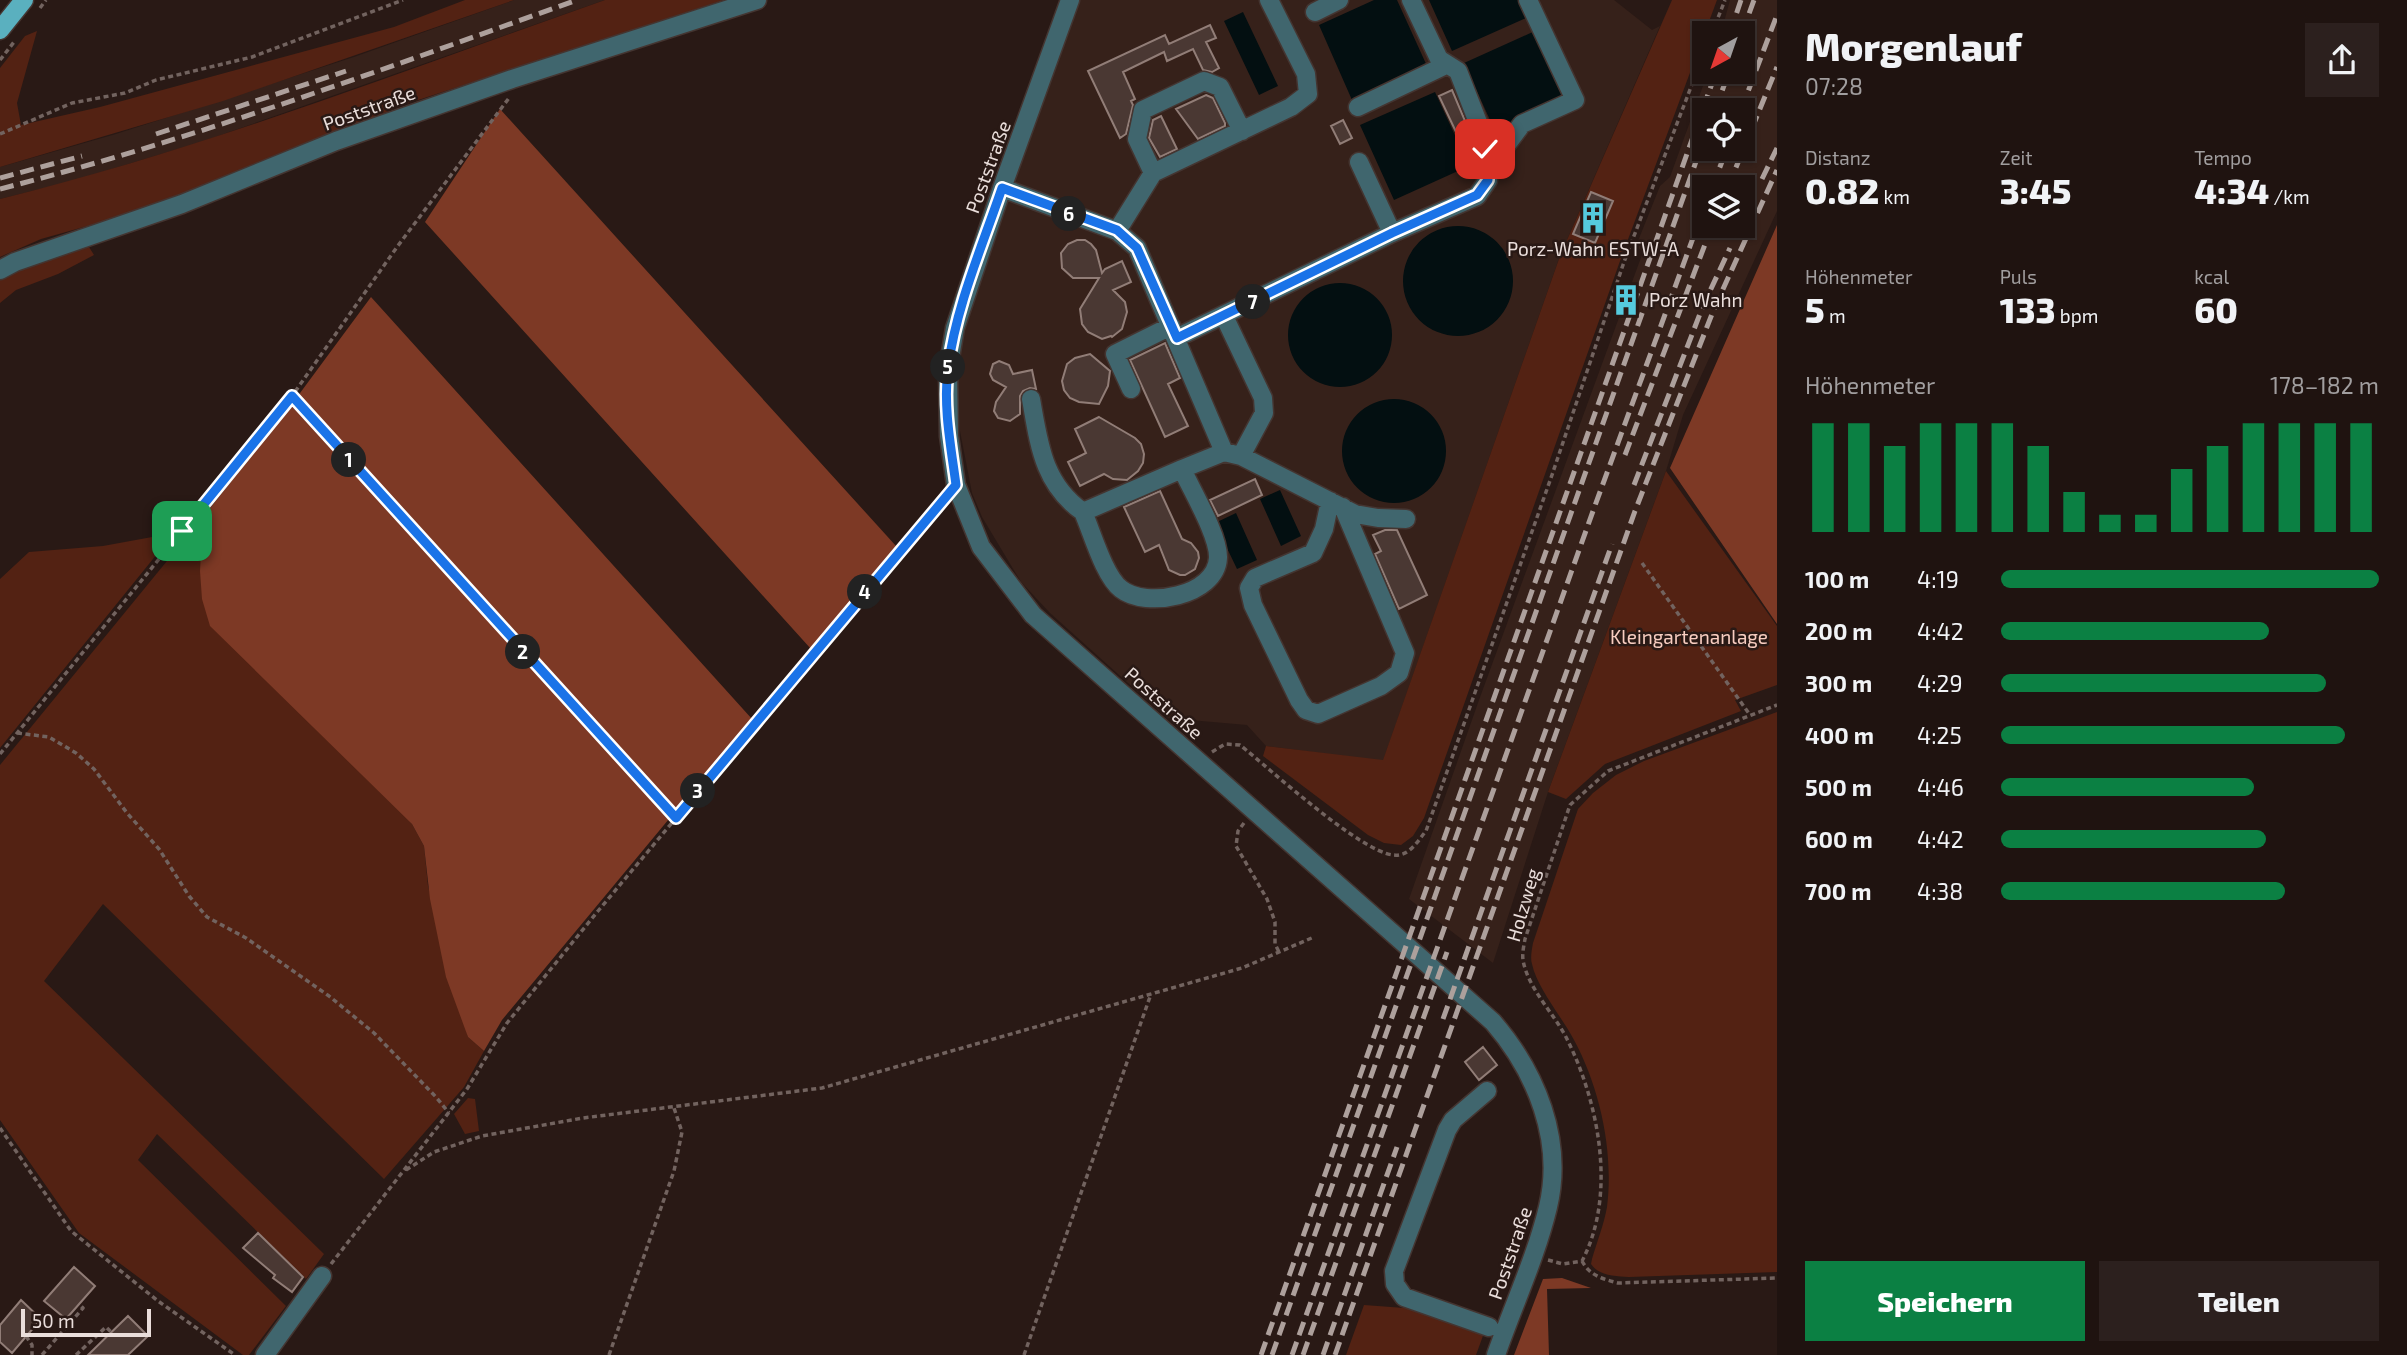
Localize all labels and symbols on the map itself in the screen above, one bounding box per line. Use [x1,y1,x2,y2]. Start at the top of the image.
north arrow [1692,21,1755,84]
street label: Poststraße [319,80,418,135]
street label: Poststraße [960,117,1015,216]
pin [1455,119,1515,179]
pin: 6 [1052,196,1086,232]
building icon: Porz-Wahn ESTW-A [1576,201,1610,235]
place label: Porz-Wahn ESTW-A [1507,237,1679,260]
building icon: Porz Wahn [1609,283,1643,317]
pin: 7 [1236,284,1270,320]
place label: Porz Wahn [1649,288,1742,311]
pin: 5 [930,350,965,384]
pin: 1 [332,442,366,477]
pin [152,501,212,561]
pin: 4 [848,574,882,610]
park label: Kleingartenanlage [1610,625,1768,648]
pin: 2 [505,634,540,670]
street label: Poststraße [1121,662,1208,744]
pin: 3 [680,774,716,808]
street label: Holzweg [1501,865,1544,944]
street label: Poststraße [1483,1203,1536,1302]
scale bar [21,1306,150,1338]

